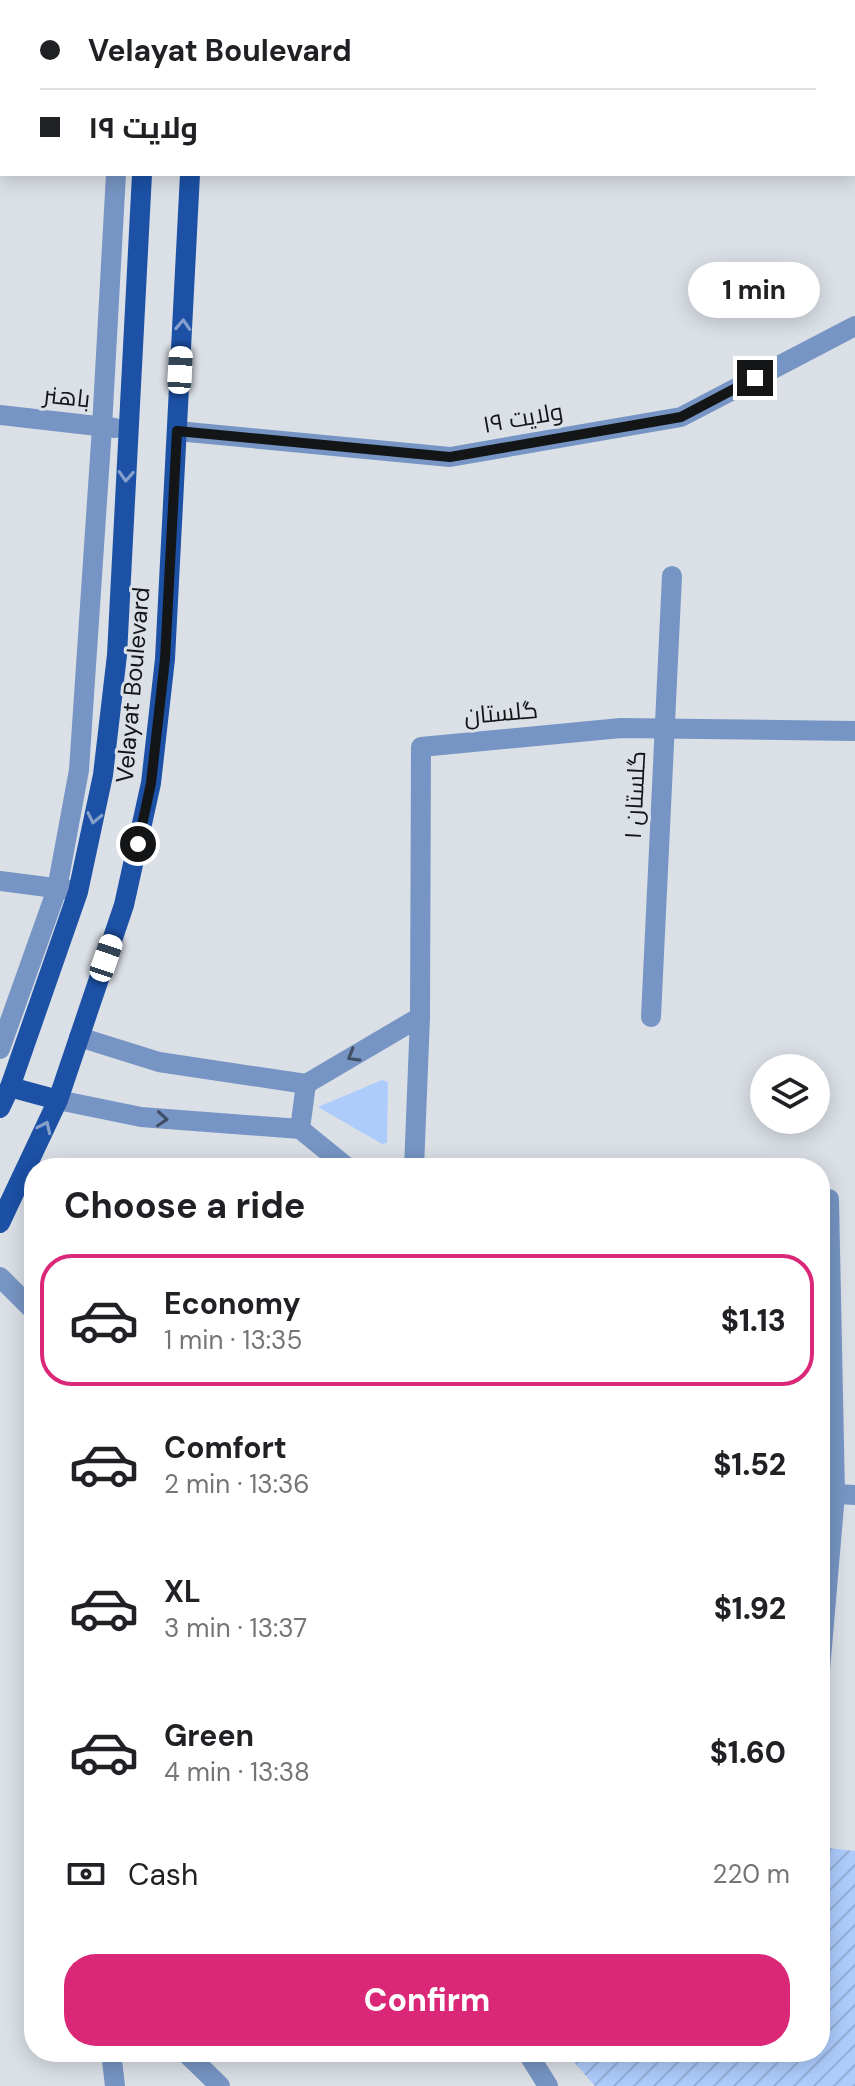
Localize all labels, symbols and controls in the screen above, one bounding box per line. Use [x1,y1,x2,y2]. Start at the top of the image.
text: Velayat Boulevard [88,31,352,70]
text: ولایت ۱۹ [88,108,198,147]
callout: 1 min [689,262,821,318]
text: 1 min [722,273,786,307]
one-way arrow [174,318,191,331]
car [167,345,193,395]
route end [737,360,773,396]
street label: باهنر [40,378,92,414]
street label: ولایت ۱۹ [480,395,565,440]
one-way arrow [118,470,135,483]
street label: Velayat Boulevard [108,586,157,784]
street label: گلستان [463,694,539,731]
street label: گلستان ۱ [617,750,652,840]
one-way arrow [86,810,103,824]
route start [120,826,156,862]
car [87,931,125,985]
one-way arrow [347,1046,362,1062]
map controls [750,1054,830,1134]
button: layers [750,1054,830,1134]
one-way arrow [156,1110,169,1127]
one-way arrow [35,1121,51,1135]
text: Choose a ride [64,1182,305,1229]
icon: car [68,1284,140,1356]
text: Economy [164,1284,301,1323]
text: $1.13 [721,1301,786,1340]
text: 1 min · 13:35 [164,1323,302,1357]
icon: car [68,1428,140,1500]
text: Comfort [164,1428,287,1467]
text: $1.52 [713,1445,786,1484]
text: 2 min · 13:36 [164,1467,310,1501]
icon: car [68,1572,140,1644]
text: XL [164,1572,201,1611]
text: $1.92 [714,1589,786,1628]
text: 3 min · 13:37 [164,1611,307,1645]
icon: car [68,1716,140,1788]
text: Green [164,1716,254,1755]
text: $1.60 [710,1733,786,1772]
text: 4 min · 13:38 [164,1755,310,1789]
icon: cash [64,1852,108,1896]
text: Cash [128,1855,198,1894]
text: 220 m [712,1857,790,1891]
button: Confirm [64,1954,790,2046]

